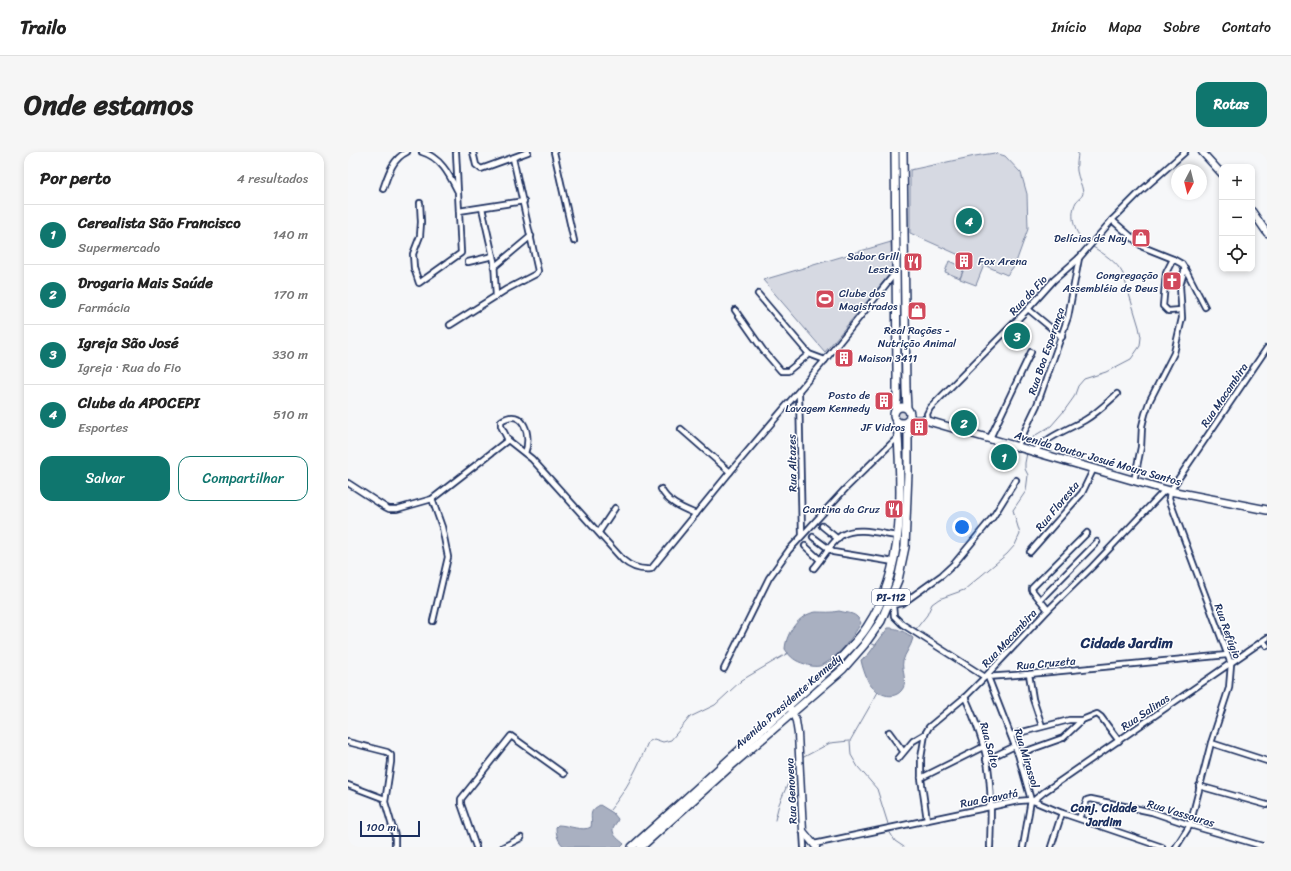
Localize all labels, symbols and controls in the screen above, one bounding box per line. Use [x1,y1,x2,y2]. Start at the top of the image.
text: Trailo [20,11,66,44]
text: Início [1052,15,1086,40]
text: Mapa [1108,15,1141,40]
text: Sobre [1163,15,1200,40]
text: Contato [1222,15,1271,40]
text: Onde estamos [24,80,193,129]
button: Rotas [1196,82,1267,127]
text: Por perto [40,163,111,193]
north arrow [1171,164,1207,200]
map controls [1219,164,1255,272]
button: + [1219,164,1255,200]
text: 4 resultados [237,167,308,190]
button: − [1219,200,1255,236]
pin: 4 [956,206,982,236]
text: Cerealista São Francisco [78,210,241,236]
text: 1 [50,223,56,246]
text: 140 m [273,223,308,246]
shop icon: Delícias de Nay [1130,227,1152,249]
place label: Delícias de Nay [1054,229,1127,248]
text: Supermercado [78,236,160,259]
button: locate [1219,236,1255,272]
place label: Sabor Grill Lestes [847,247,900,279]
building icon: Fox Arena [953,250,975,272]
restaurant icon: Sabor Grill Lestes [902,251,924,273]
place label: Fox Arena [978,252,1027,271]
place label: Congregação Assembléia de Deus [1062,266,1159,298]
text: Drogaria Mais Saúde [78,270,213,296]
street label: Rua do Fio [1004,270,1053,320]
church icon: Congregação Assembléia de Deus [1161,270,1183,292]
text: 2 [49,283,57,306]
text: 170 m [273,283,308,306]
place label: Clube dos Magistrados [839,284,898,316]
sports icon: Clube dos Magistrados [814,288,836,310]
text: Farmácia [78,296,130,319]
shop icon: Real Rações - Nutrição Animal [906,300,928,322]
street label: Rua Boa Esperança [1023,304,1070,397]
place label: Real Rações - Nutrição Animal [878,321,957,353]
pin: 3 [1004,321,1030,351]
text: Igreja São José [78,330,179,356]
text: 3 [49,343,57,366]
text: 330 m [272,343,308,366]
building icon: Maison 3411 [833,347,855,369]
place label: Maison 3411 [858,349,917,368]
text: Igreja · Rua do Fio [78,356,181,379]
street label: Rua Macambira [1196,359,1253,431]
place label: Posto de Lavagem Kennedy [785,386,871,418]
text: Clube da APOCEPI [78,390,200,416]
building icon: Posto de Lavagem Kennedy [873,390,895,412]
text: 4 [49,403,57,426]
text: 510 m [273,403,308,426]
pin: 2 [951,408,977,438]
text: Esportes [78,416,128,439]
building icon: JF Vidros [908,416,930,438]
place label: JF Vidros [860,418,905,437]
street label: Avenida Doutor Josué Moura Santos [1011,425,1184,492]
street label: Rua Altazes [782,433,803,492]
pin: 1 [991,442,1017,472]
button: Salvar [40,456,170,501]
button: Compartilhar [178,456,308,501]
street label: Rua Floresta [1031,477,1084,536]
restaurant icon: Cantina da Cruz [883,498,905,520]
place label: Cantina da Cruz [803,500,881,519]
your location [952,517,972,537]
road number: PI-112 [872,589,910,605]
street label: Rua Refúgio [1209,601,1246,662]
street label: Rua Macambira [977,604,1042,672]
district label: Cidade Jardim [1080,630,1174,656]
street label: Avenida Presidente Kennedy [729,649,847,754]
street label: Rua Cruzeta [1016,651,1077,676]
street label: Rua Salinas [1117,689,1174,736]
street label: Rua Salto [974,720,1005,771]
street label: Rua Mirassol [1008,726,1045,791]
street label: Rua Genoveva [780,757,803,824]
street label: Rua Gravatá [959,784,1020,813]
street label: Rua Vassouras [1145,794,1218,833]
district label: Conj. Cidade Jardim [1070,797,1138,833]
text: 100 m [366,818,396,837]
scale bar [360,819,420,838]

